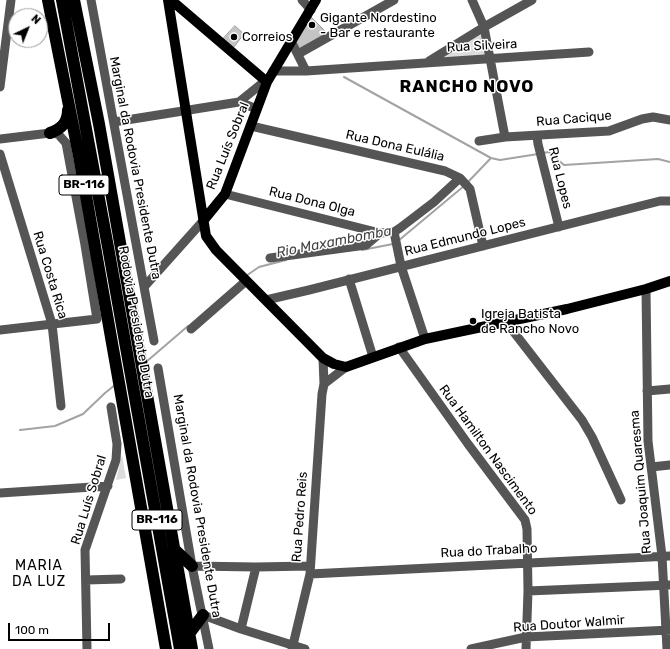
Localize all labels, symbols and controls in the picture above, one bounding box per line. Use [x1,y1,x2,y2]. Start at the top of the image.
north arrow [8,8,48,48]
place label: Gigante Nordestino - Bar e restaurante [320,10,437,41]
text: N [29,12,43,27]
marker: Gigante Nordestino - Bar e restaurante [307,20,317,30]
place label: Correios [242,29,292,45]
marker: Correios [229,32,239,42]
street label: Rua Silveira [446,36,518,56]
street label: Marginal da Rodovia Presidente Dutra [106,55,164,281]
district label: RANCHO NOVO [400,77,534,97]
street label: Rua Luís Sobral [203,100,253,192]
street label: Rua Cacique [536,108,612,130]
street label: Rua Dona Eulália [344,127,446,165]
street label: Rua Lopes [545,146,575,210]
road number: BR-116 [59,175,109,195]
street label: Rua Dona Olga [267,184,357,220]
street label: Rua Edmundo Lopes [403,214,527,260]
water label: Rio Maxambomba [275,223,393,261]
street label: Rua Costa Rica [29,229,71,321]
street label: Rodovia Presidente Dutra [115,245,157,399]
place label: Igreja Batista de Rancho Novo [481,306,579,337]
marker: Igreja Batista de Rancho Novo [468,316,478,326]
street label: Rua Hamilton Nascimento [436,382,540,518]
street label: Marginal da Rodovia Presidente Dutra [170,393,224,619]
street label: Rua Joaquim Quaresma [627,409,655,555]
street label: Rua Luís Sobral [68,453,110,547]
street label: Rua Pedro Reis [289,471,311,563]
road number: BR-116 [132,510,182,530]
street label: Rua do Trabalho [440,541,538,561]
district label: MARIA DA LUZ [12,558,66,590]
street label: Rua Doutor Walmir [513,612,625,636]
scale bar [10,615,112,641]
text: 100 m [15,623,49,637]

